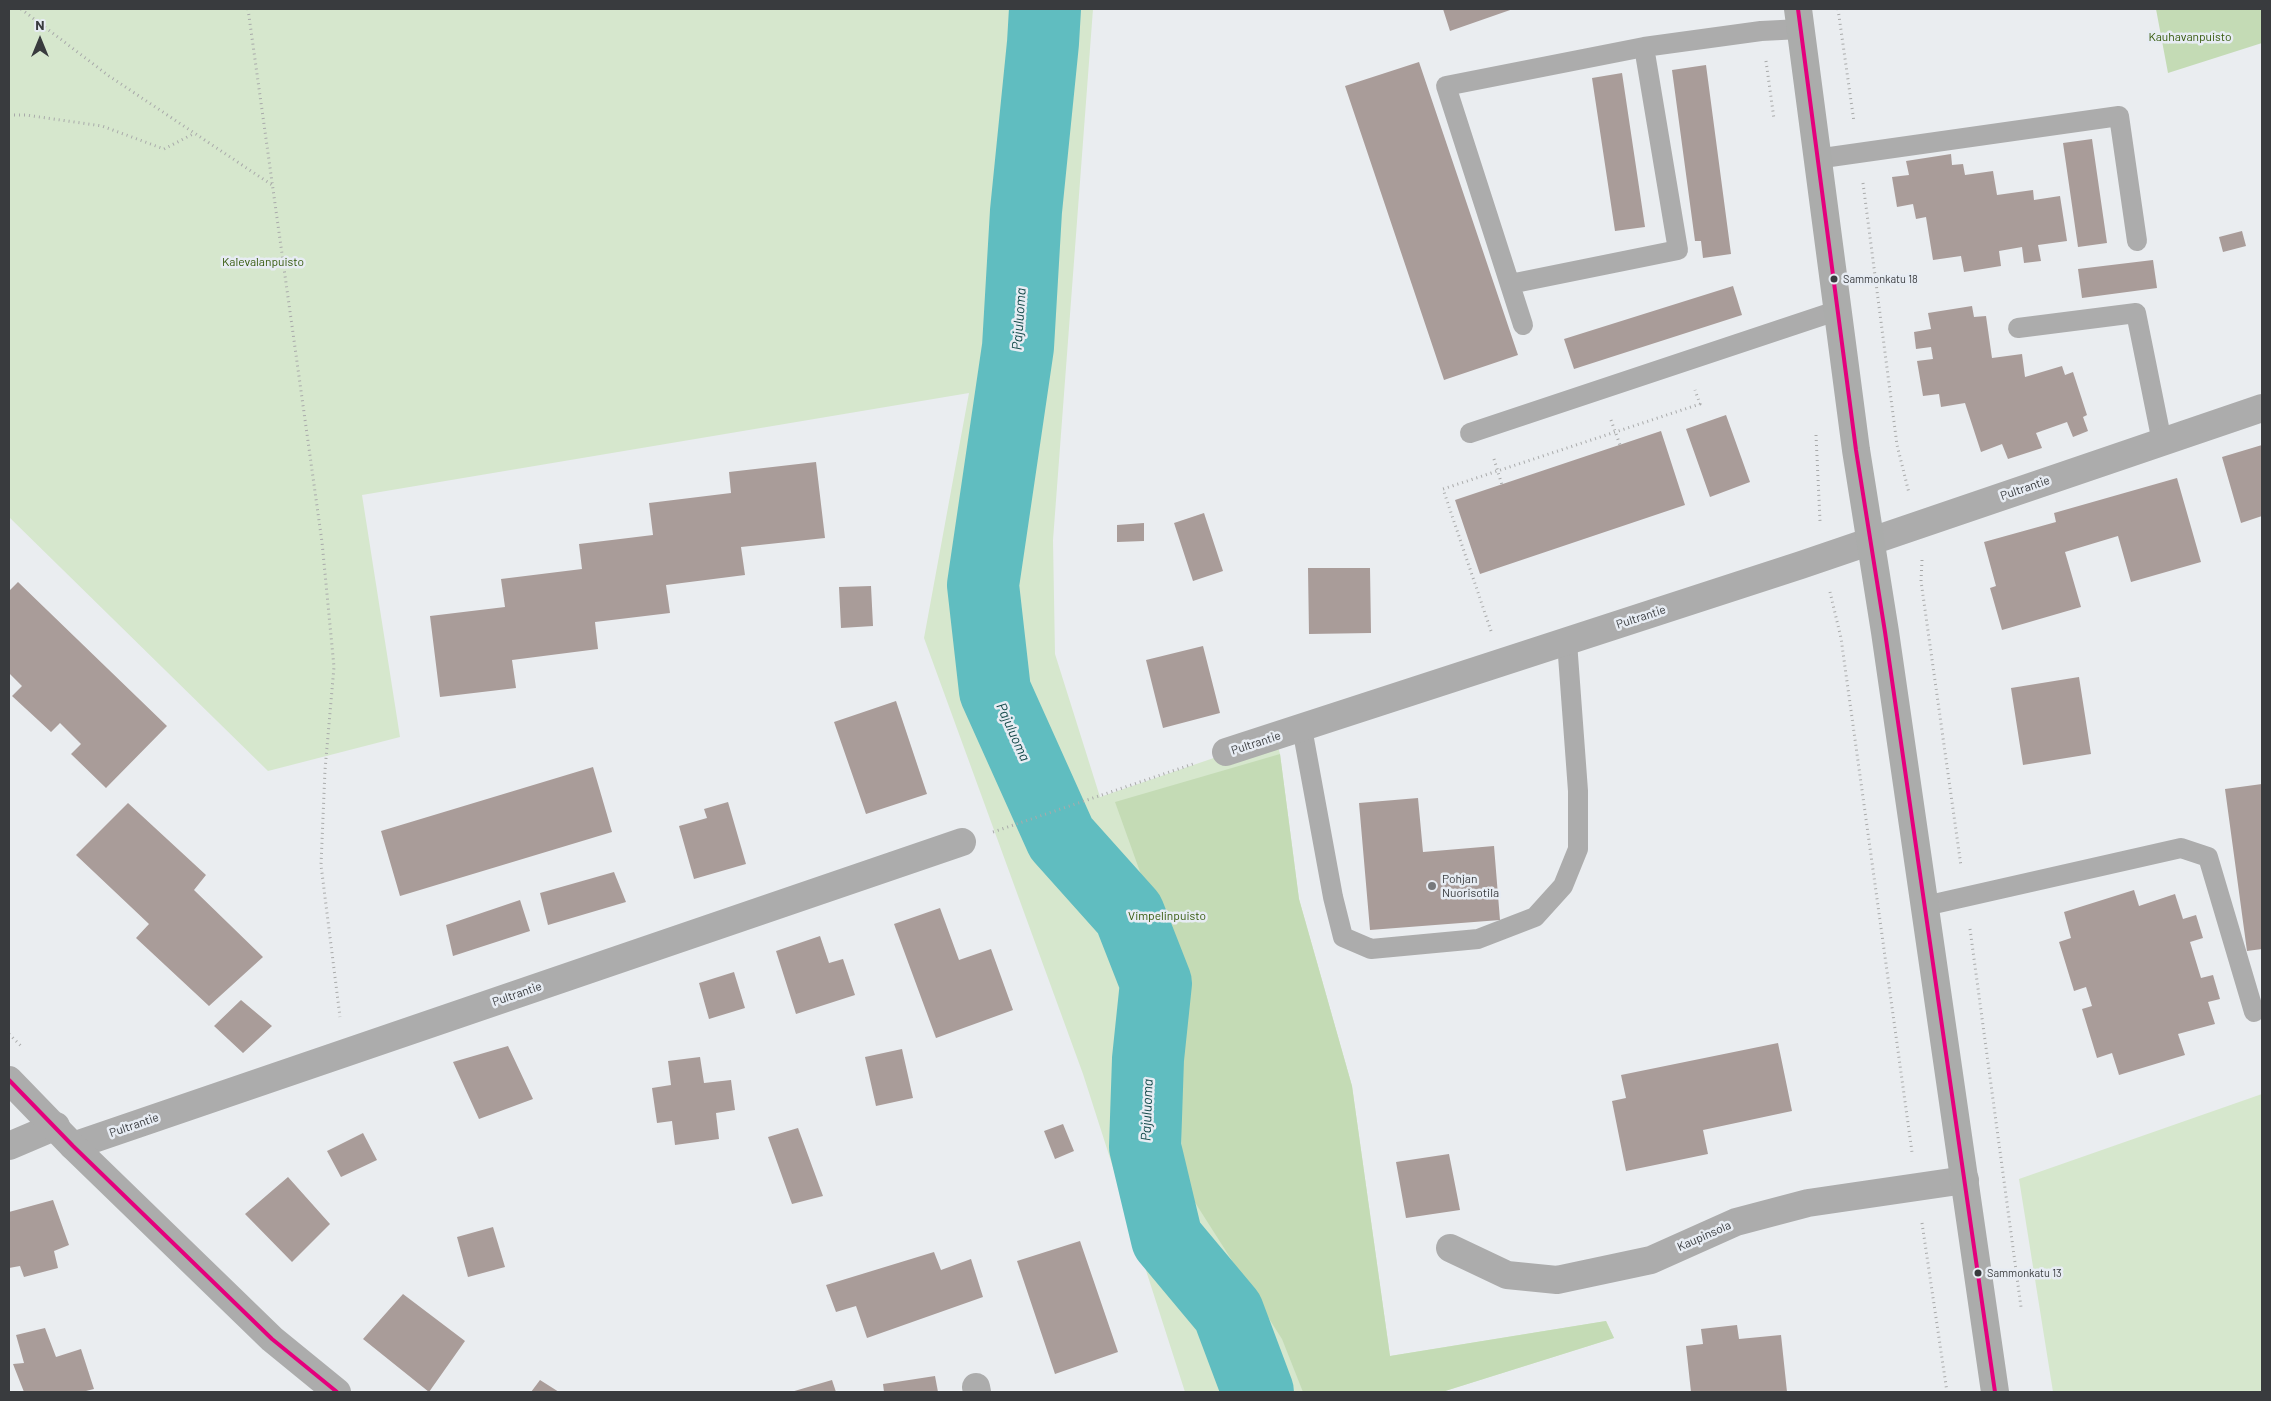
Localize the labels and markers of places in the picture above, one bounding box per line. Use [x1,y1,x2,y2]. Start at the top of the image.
place label: Sammonkatu 18 [1843,272,1918,286]
marker: Sammonkatu 18 [1829,274,1839,284]
place label: Pohjan Nuorisotila [1442,872,1499,900]
marker: Pohjan Nuorisotila [1426,880,1438,892]
place label: Sammonkatu 13 [1987,1266,2062,1280]
marker: Sammonkatu 13 [1973,1268,1983,1278]

